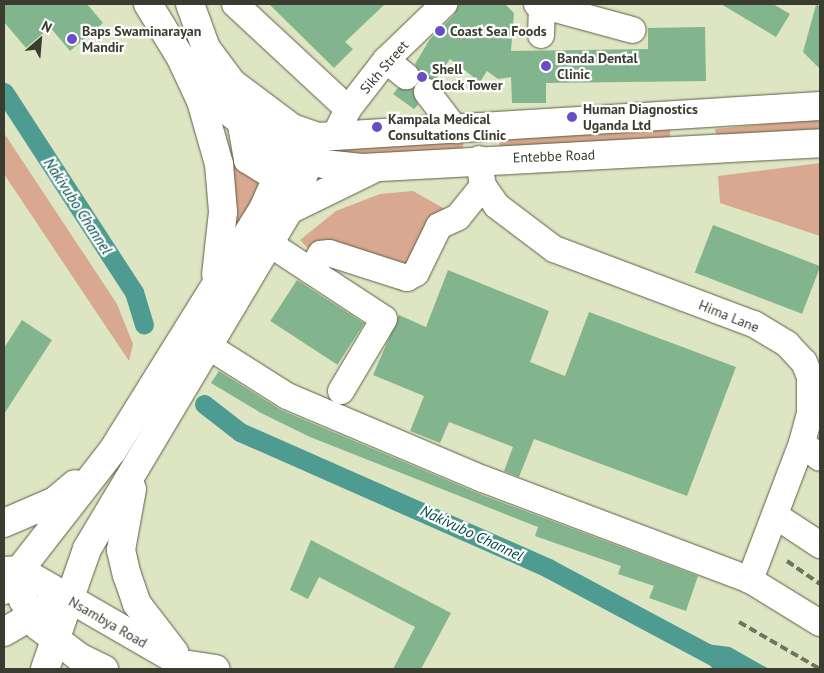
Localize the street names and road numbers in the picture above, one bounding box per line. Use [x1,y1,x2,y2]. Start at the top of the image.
street label: Sikh Street [356,37,412,97]
street label: Entebbe Road [512,146,596,166]
street label: Hima Lane [696,296,762,336]
street label: Nsambya Road [66,593,150,651]

